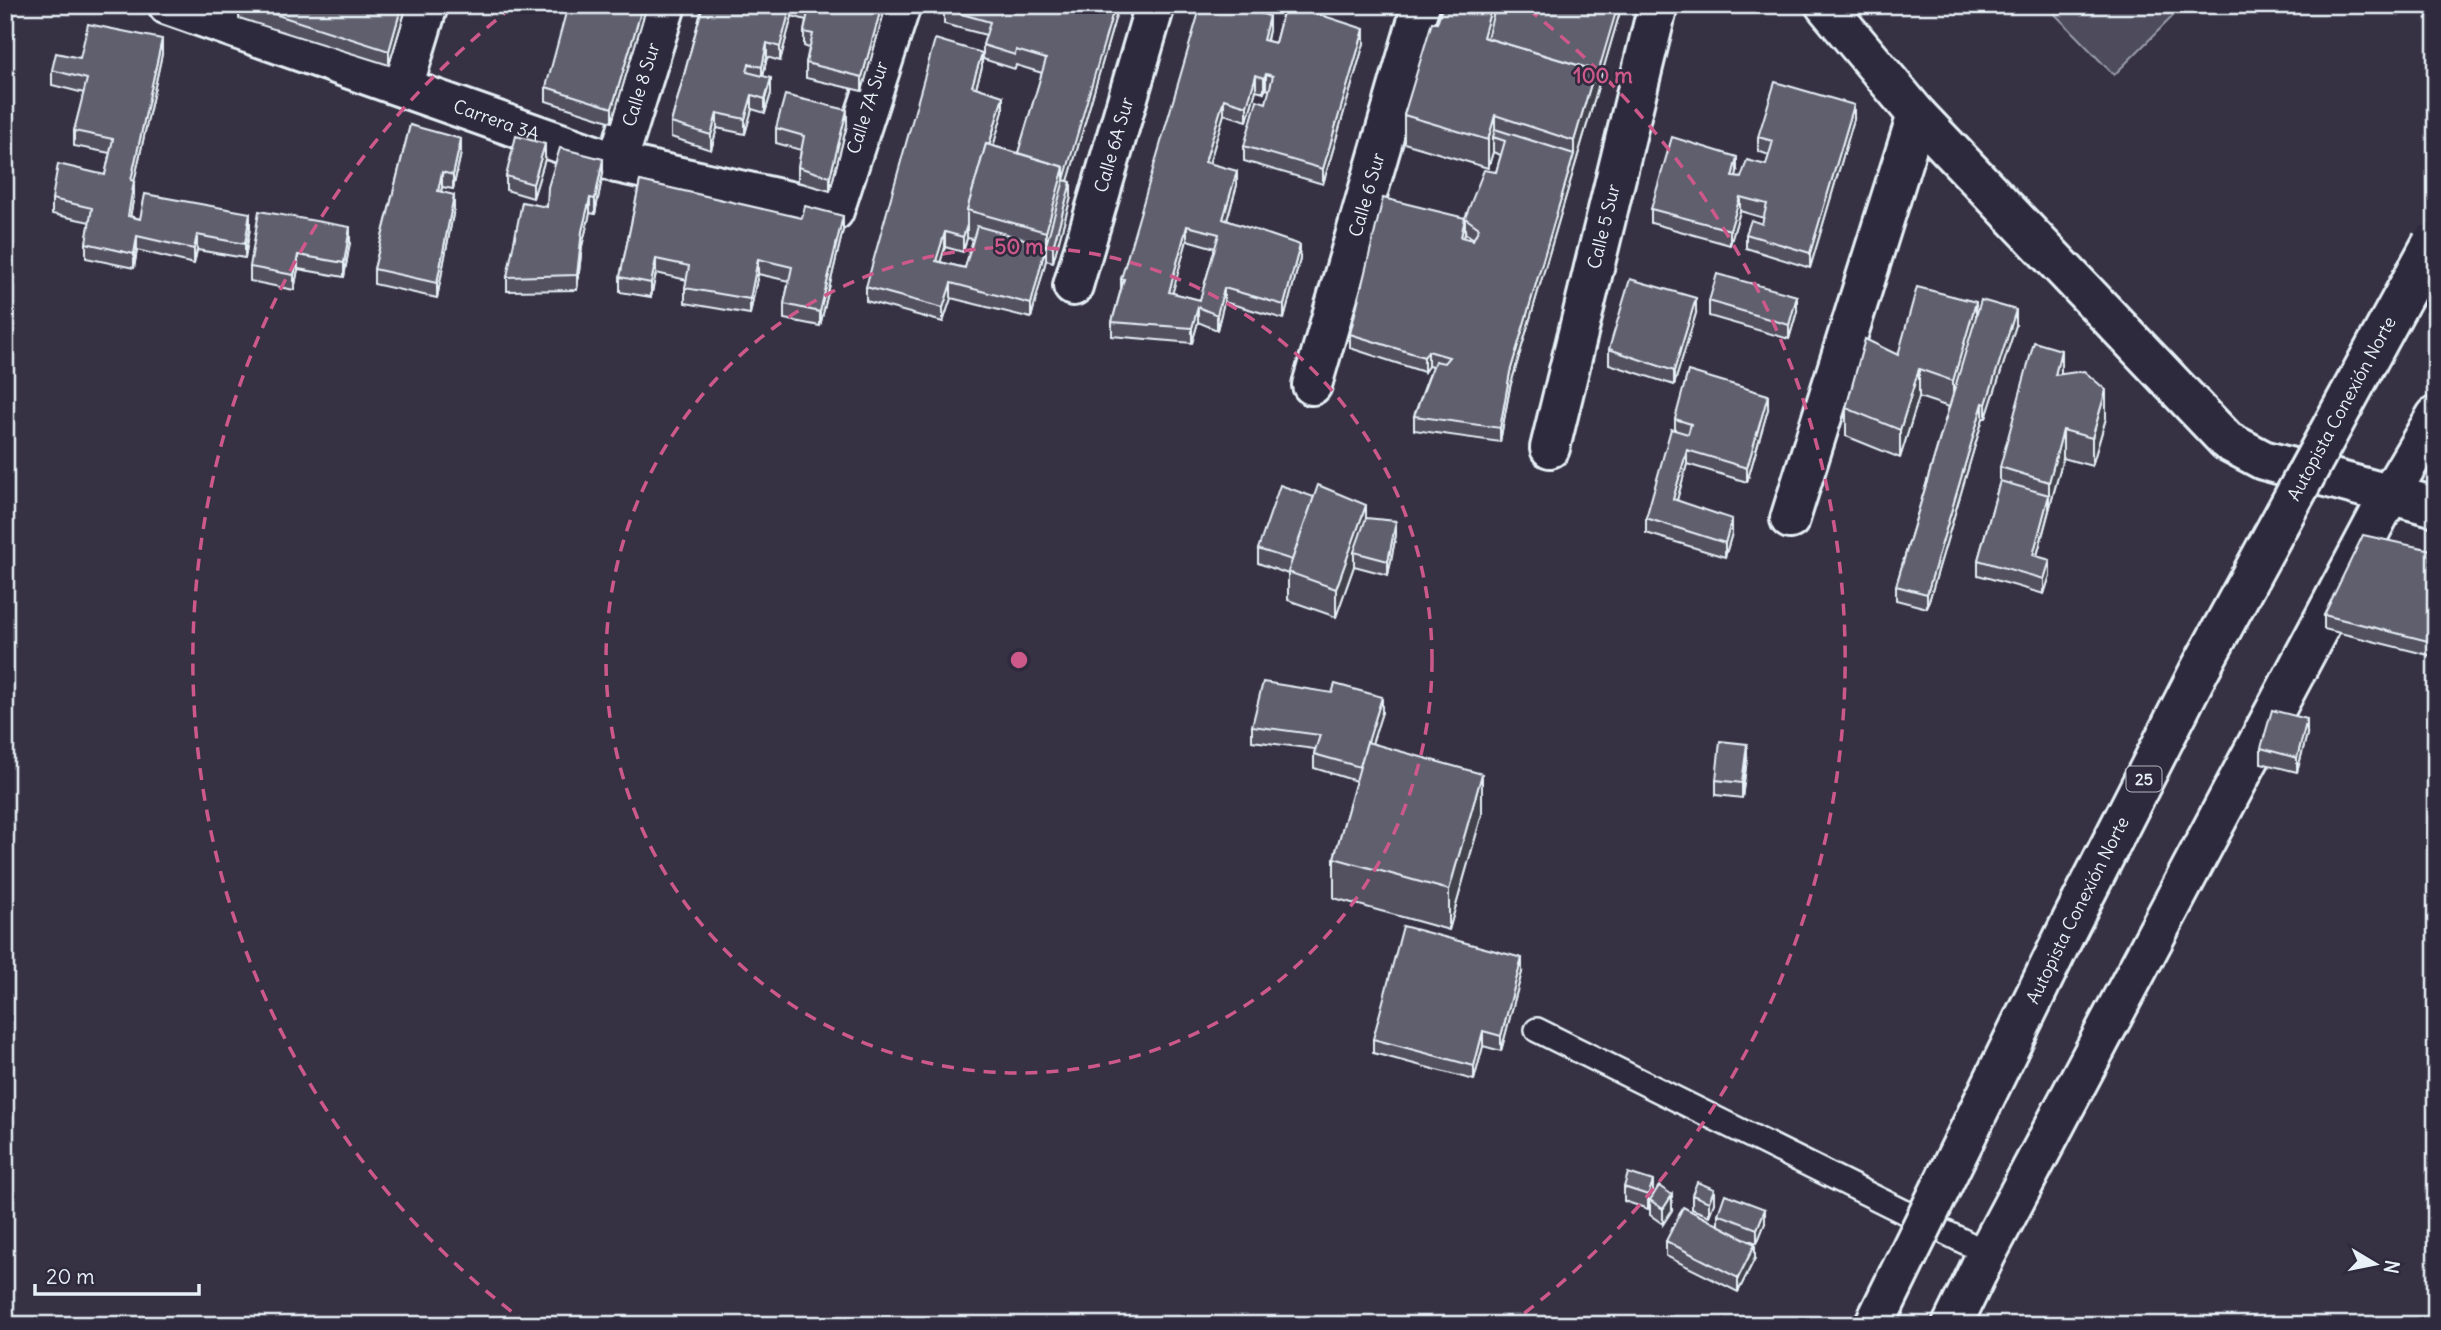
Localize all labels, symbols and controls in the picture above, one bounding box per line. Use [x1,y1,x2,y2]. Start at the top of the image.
street label: Calle 8 Sur [617,39,665,129]
street label: Calle 7A Sur [841,57,893,157]
text: 100 m [1573,62,1633,89]
street label: Carrera 3A [450,94,542,146]
street label: Calle 6A Sur [1089,94,1139,195]
street label: Calle 6 Sur [1343,149,1390,239]
street label: Calle 5 Sur [1582,181,1625,271]
text: 50 m [994,233,1044,260]
street label: Autopista Conexión Norte [2282,312,2401,505]
centre of rings [1007,648,1031,672]
road number: 25 [2126,766,2162,792]
street label: Autopista Conexión Norte [2021,813,2134,1007]
north arrow [2340,1228,2410,1298]
scale bar [35,1253,200,1297]
text: N [2379,1258,2405,1276]
text: 20 m [46,1263,95,1290]

